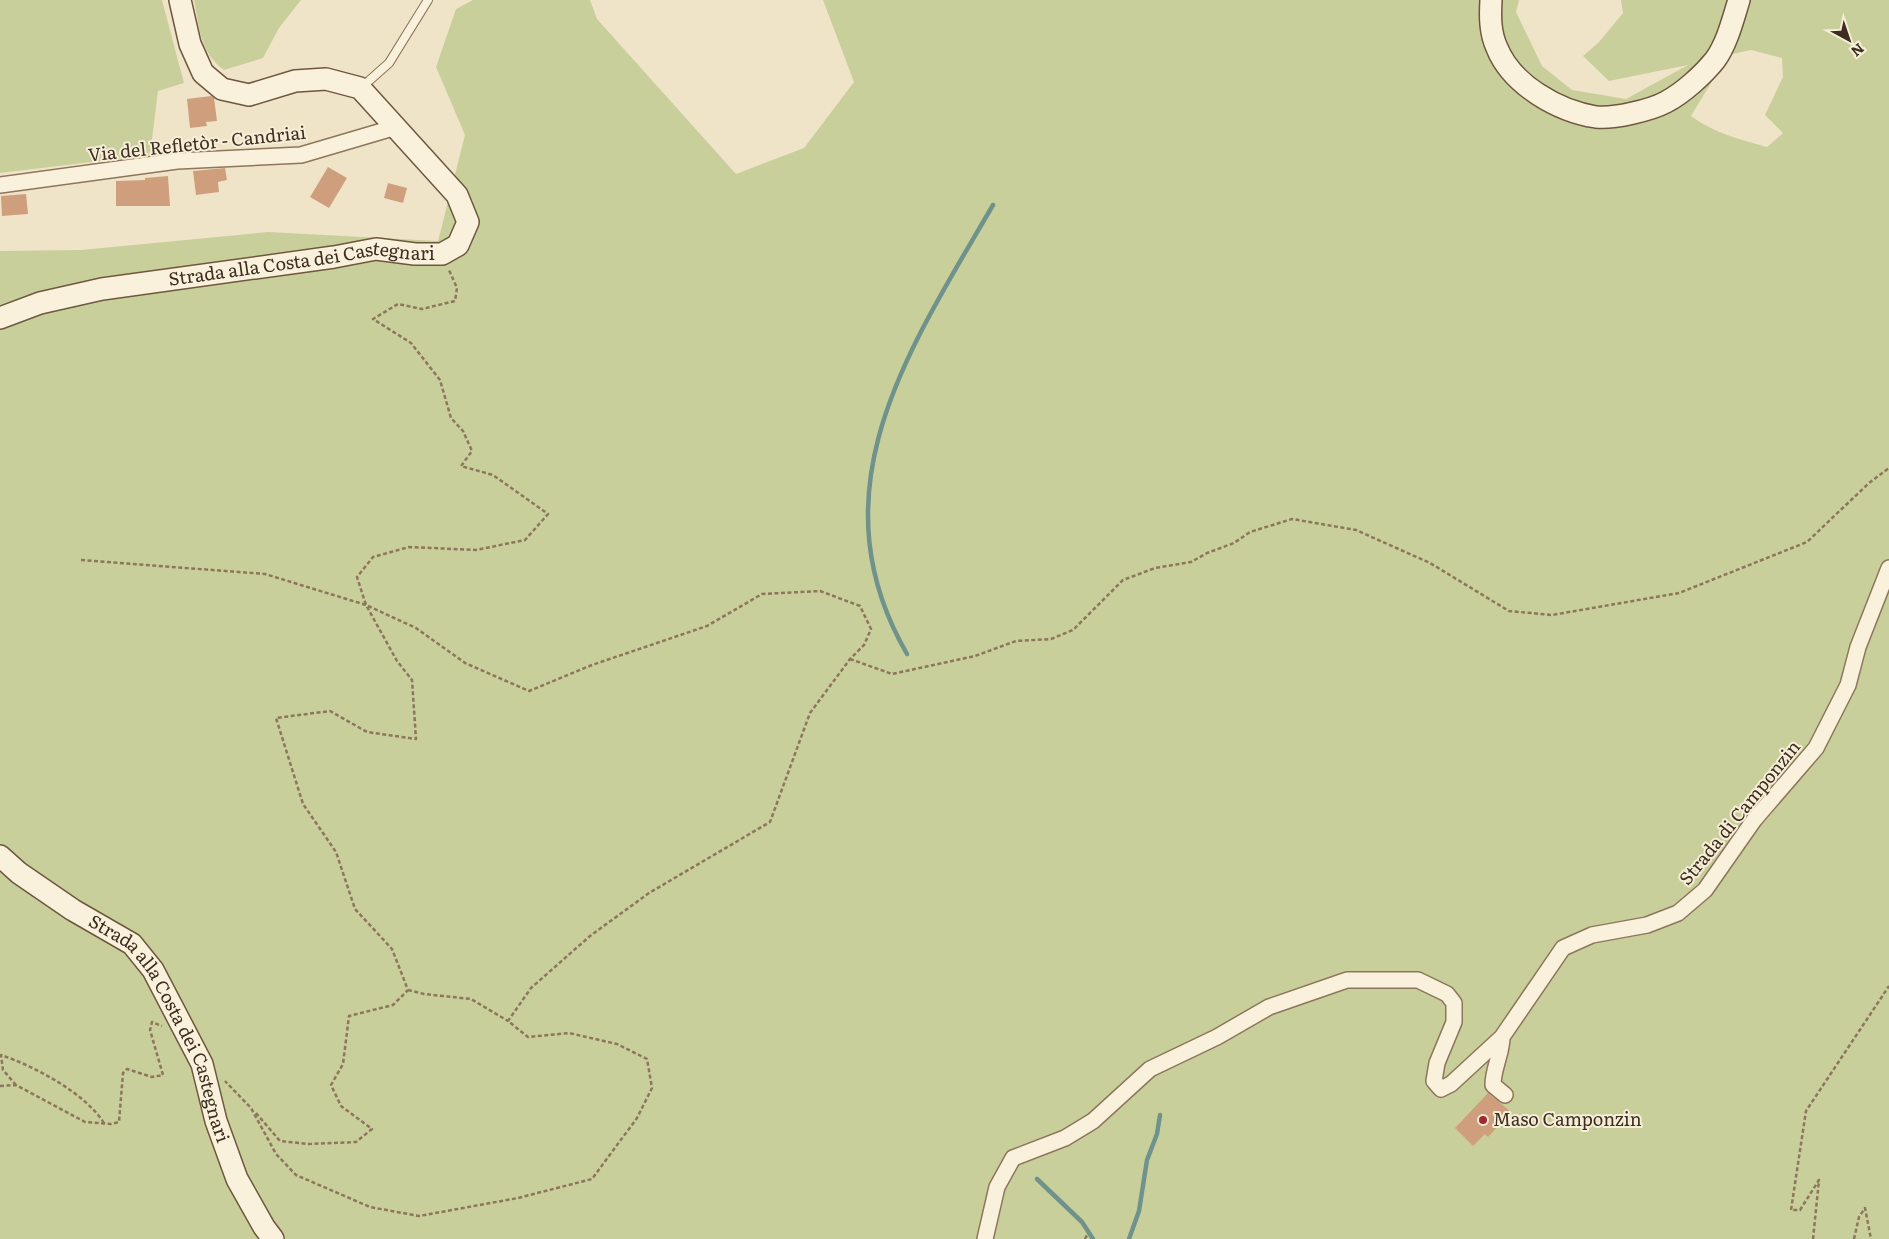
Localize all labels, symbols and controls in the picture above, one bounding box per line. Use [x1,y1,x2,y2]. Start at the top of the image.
north arrow [1824,15,1874,65]
text: N [1847,39,1869,62]
street label: Via del Refletòr - Candriai [86,118,307,167]
street label: Strada alla Costa dei Castegnari [167,234,435,292]
street label: Strada di Camponzin [1672,734,1806,890]
street label: Strada alla Costa dei Castegnari [84,907,238,1146]
place label: Maso Camponzin [1493,1105,1642,1132]
marker: Maso Camponzin [1477,1114,1489,1126]

